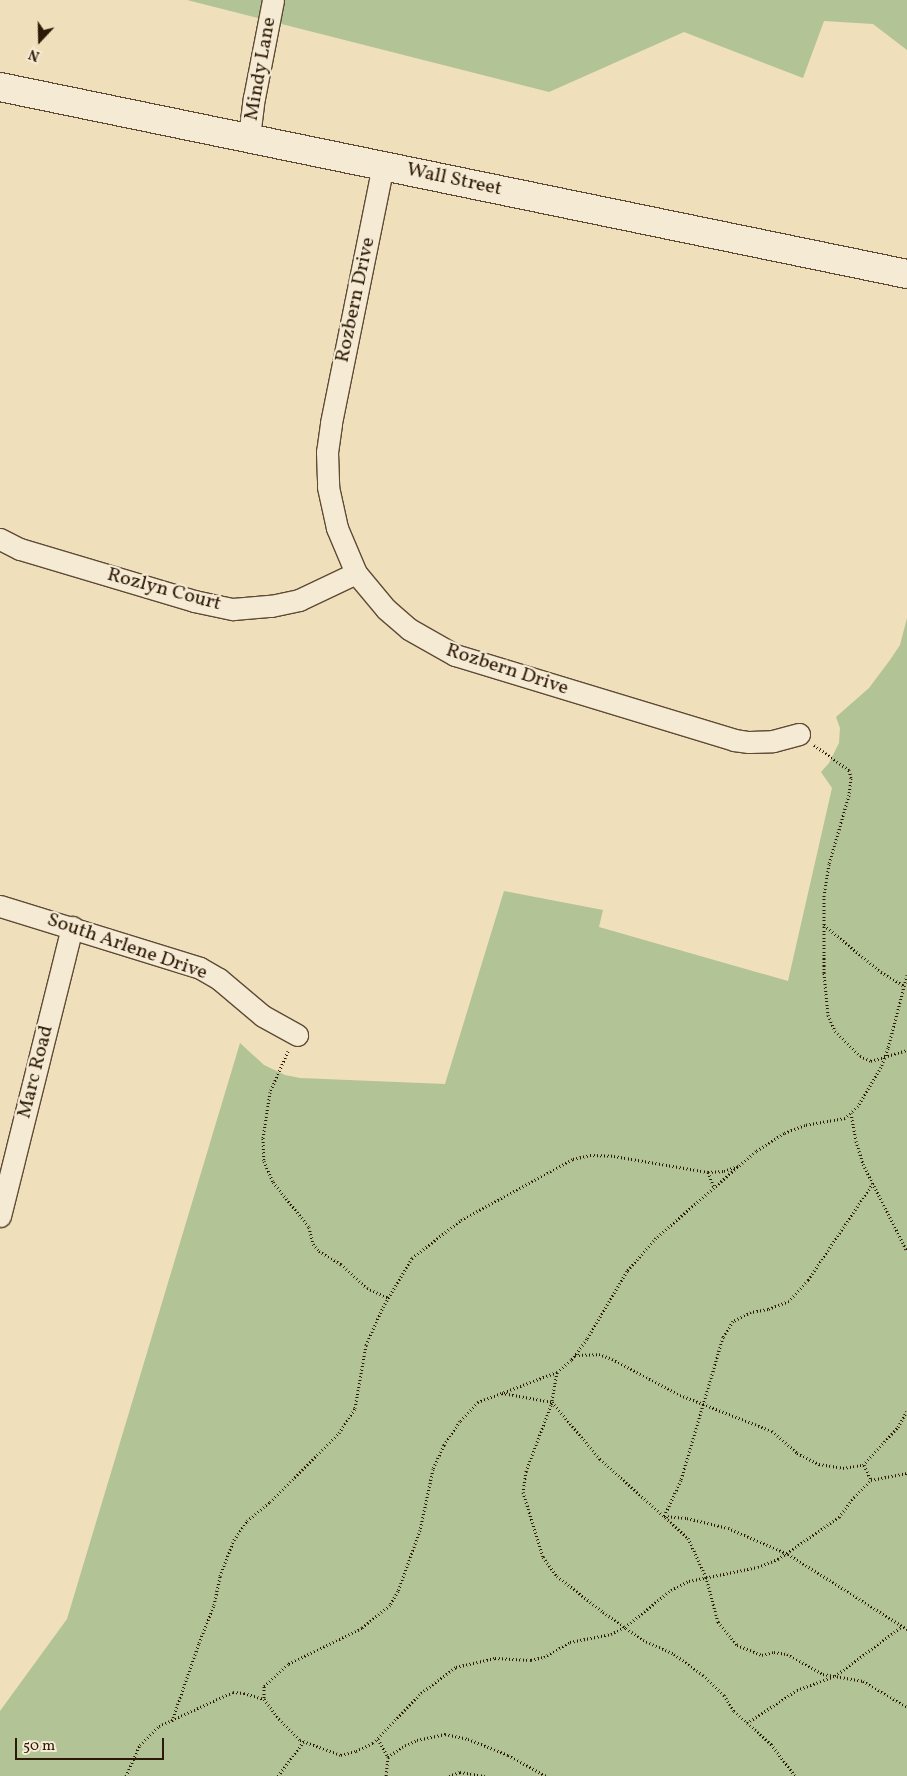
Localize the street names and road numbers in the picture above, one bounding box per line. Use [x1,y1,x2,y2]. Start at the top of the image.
street label: Mindy Lane [240,15,282,123]
street label: Wall Street [404,158,504,202]
street label: Rozbern Drive [331,235,381,365]
street label: Rozlyn Court [104,563,224,617]
street label: Rozbern Drive [443,639,571,701]
street label: South Arlene Drive [44,908,210,986]
street label: Marc Road [13,1023,59,1121]

